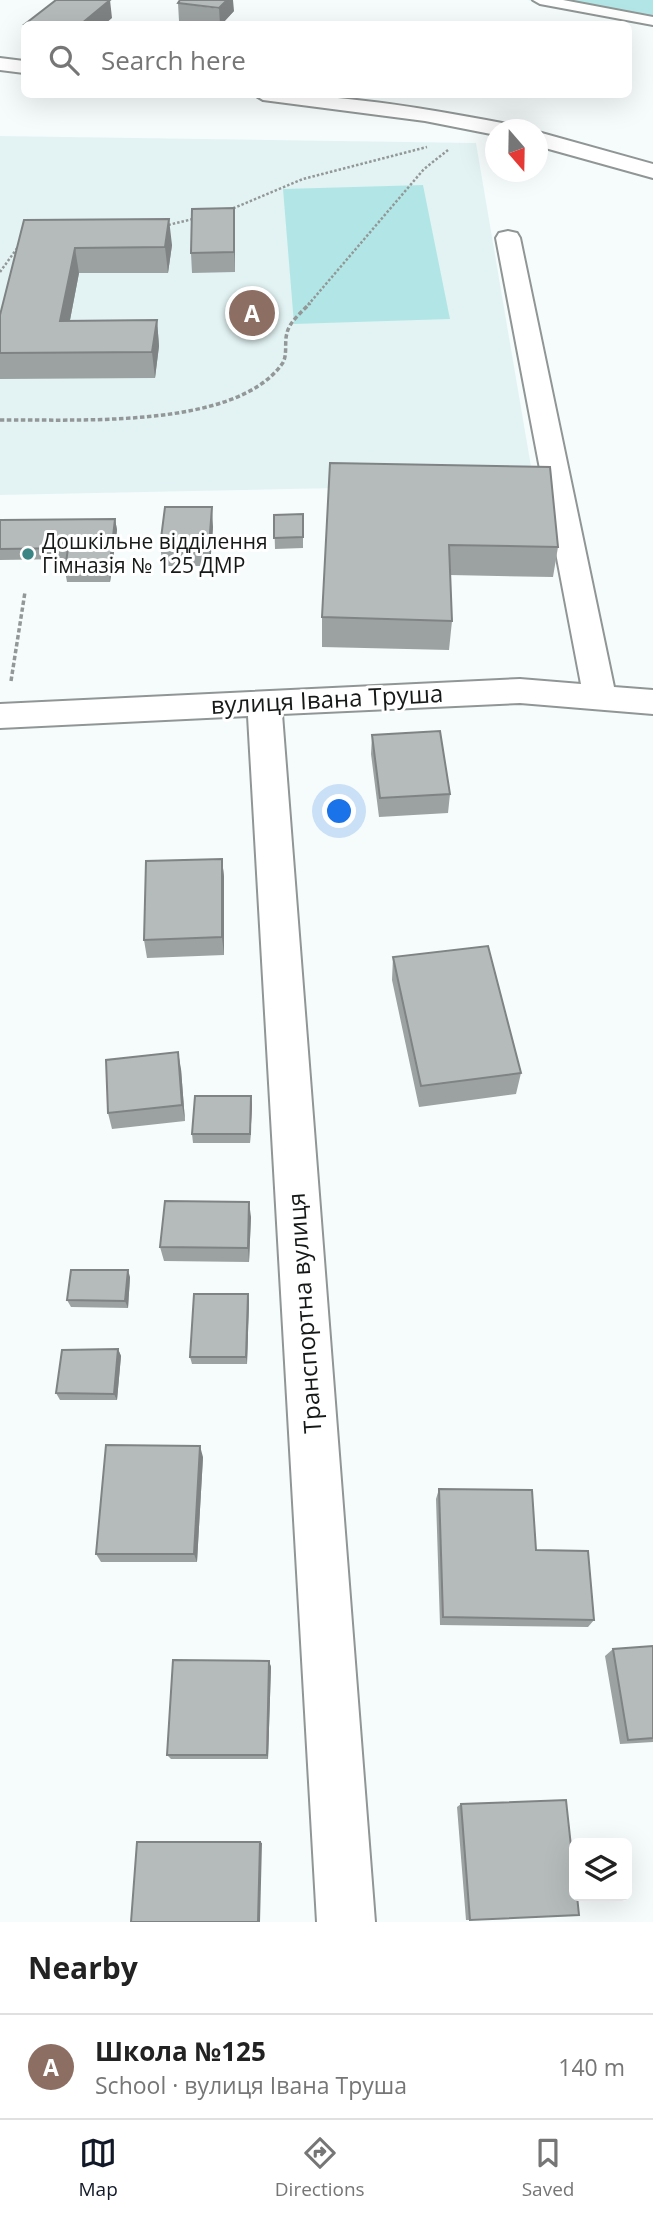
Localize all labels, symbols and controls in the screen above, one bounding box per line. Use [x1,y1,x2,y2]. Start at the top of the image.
search box [21,21,632,98]
icon: search [45,41,83,79]
text: Search here [101,42,246,78]
north arrow [485,119,548,182]
pin: A [229,287,275,339]
place label: Дошкільне відділення Гімназія № 125 ДМР [42,527,268,579]
marker: Дошкільне відділення Гімназія № 125 ДМР [20,546,36,562]
street label: вулиця Івана Труша [210,676,444,721]
your location [322,794,356,828]
street label: Транспортна вулиця [279,1192,328,1435]
map controls [569,1838,632,1901]
button: layers [569,1838,632,1901]
text: Nearby [28,1947,138,1988]
text: Школа №125 [95,2033,266,2069]
text: A [43,2051,59,2083]
text: 140 m [558,2051,625,2083]
text: School · вулиця Івана Труша [95,2069,407,2101]
tab: Map [79,2134,118,2202]
tab: Directions [275,2134,365,2202]
tab: Saved [522,2134,574,2202]

